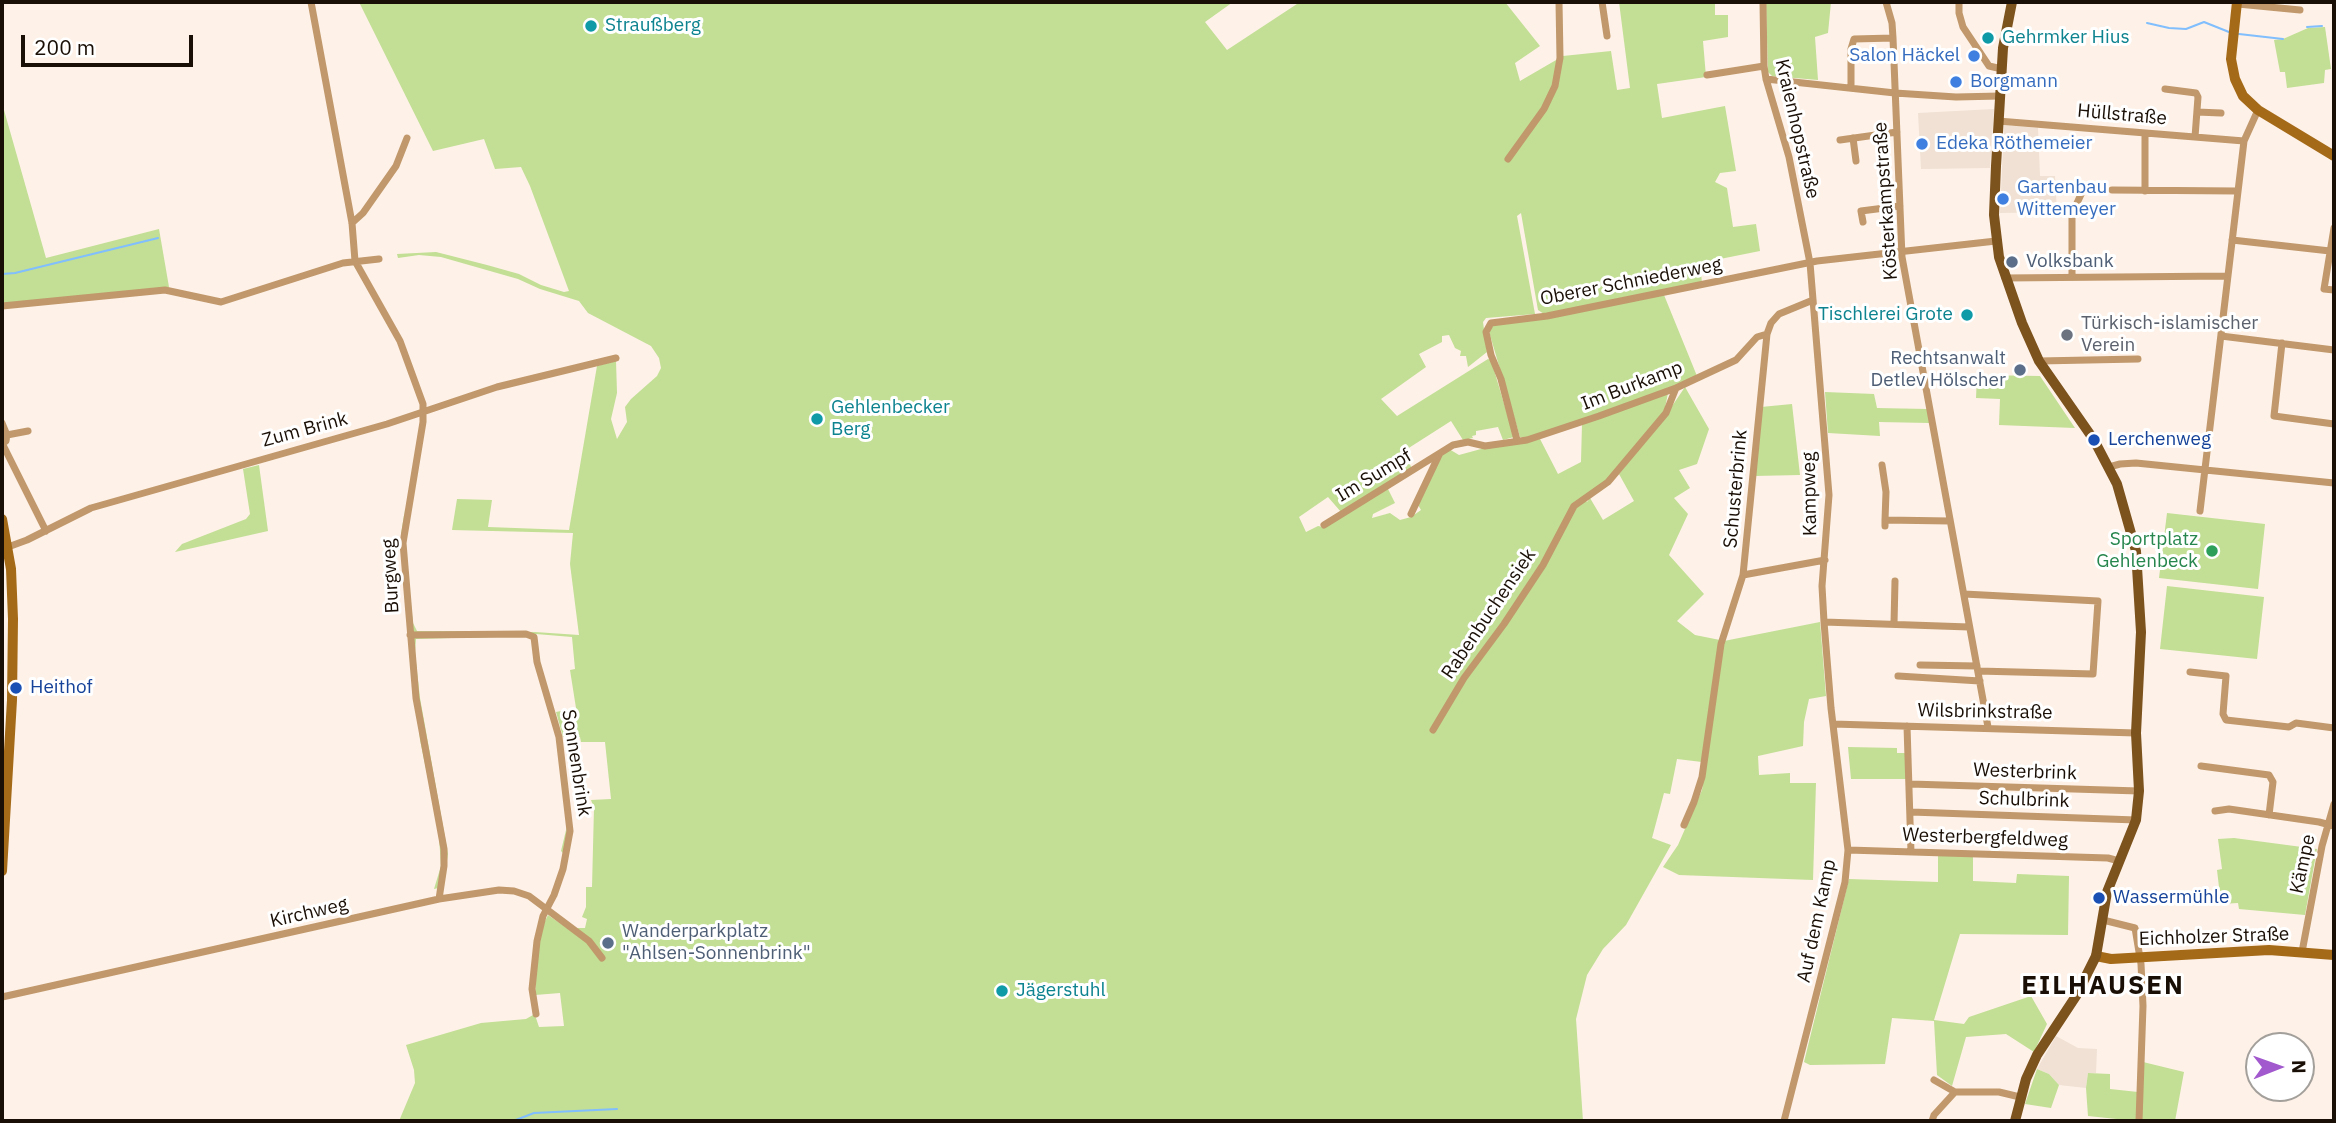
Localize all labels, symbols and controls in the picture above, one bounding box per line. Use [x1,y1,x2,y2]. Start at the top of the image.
place label: Straußberg [605,15,701,37]
marker: Straußberg [583,18,599,34]
scale bar [24,21,196,65]
place label: Gehrmker Hius [2002,27,2130,49]
marker: Gehrmker Hius [1980,30,1996,46]
text: 200 m [34,33,95,61]
place label: Salon Häckel [1849,45,1960,67]
marker: Salon Häckel [1966,48,1982,64]
street label: Kraienhopstraße [1770,57,1824,201]
place label: Borgmann [1970,71,2058,93]
marker: Borgmann [1948,74,1964,90]
street label: Hüllstraße [2076,100,2168,130]
street label: Kösterkampstraße [1869,121,1903,281]
place label: Edeka Röthemeier [1936,133,2092,155]
marker: Edeka Röthemeier [1914,136,1930,152]
place label: Gartenbau Wittemeyer [2017,177,2116,221]
marker: Gartenbau Wittemeyer [1995,191,2011,207]
place label: Volksbank [2026,251,2114,273]
street label: Oberer Schniederweg [1538,253,1724,311]
marker: Volksbank [2004,254,2020,270]
place label: Tischlerei Grote [1818,304,1953,326]
marker: Tischlerei Grote [1959,307,1975,323]
place label: Türkisch-islamischer Verein [2081,313,2258,357]
marker: Türkisch-islamischer Verein [2059,327,2075,343]
place label: Rechtsanwalt Detlev Hölscher [1871,348,2006,392]
street label: Im Burkamp [1578,356,1686,416]
marker: Rechtsanwalt Detlev Hölscher [2012,362,2028,378]
place label: Gehlenbecker Berg [831,397,950,441]
street label: Zum Brink [260,408,350,452]
marker: Gehlenbecker Berg [809,411,825,427]
street label: Schusterbrink [1719,429,1753,549]
place label: Lerchenweg [2108,429,2211,451]
marker: Lerchenweg [2086,432,2102,448]
street label: Im Sumpf [1332,445,1416,507]
street label: Kampweg [1798,452,1822,536]
place label: Sportplatz Gehlenbeck [2096,529,2198,573]
street label: Burgweg [378,538,404,614]
marker: Sportplatz Gehlenbeck [2204,543,2220,559]
street label: Rabenbuchensiek [1437,545,1541,683]
place label: Heithof [30,677,93,699]
marker: Heithof [8,680,24,696]
street label: Wilsbrinkstraße [1917,699,2053,725]
street label: Sonnenbrink [556,708,596,818]
street label: Westerbrink [1973,759,2077,785]
street label: Schulbrink [1978,787,2070,813]
street label: Westerbergfeldweg [1902,824,2068,852]
street label: Kämpe [2286,832,2320,896]
street label: Auf dem Kamp [1793,857,1841,985]
place label: Wassermühle [2113,887,2229,909]
marker: Wassermühle [2091,890,2107,906]
street label: Kirchweg [268,893,350,933]
place label: Wanderparkplatz "Ahlsen-Sonnenbrink" [622,921,811,965]
street label: Eichholzer Straße [2138,923,2290,951]
marker: Wanderparkplatz "Ahlsen-Sonnenbrink" [600,935,616,951]
district label: EILHAUSEN [2022,970,2184,1002]
place label: Jägerstuhl [1016,980,1106,1002]
marker: Jägerstuhl [994,983,1010,999]
north arrow [2245,1032,2315,1102]
text: N [2287,1060,2311,1074]

